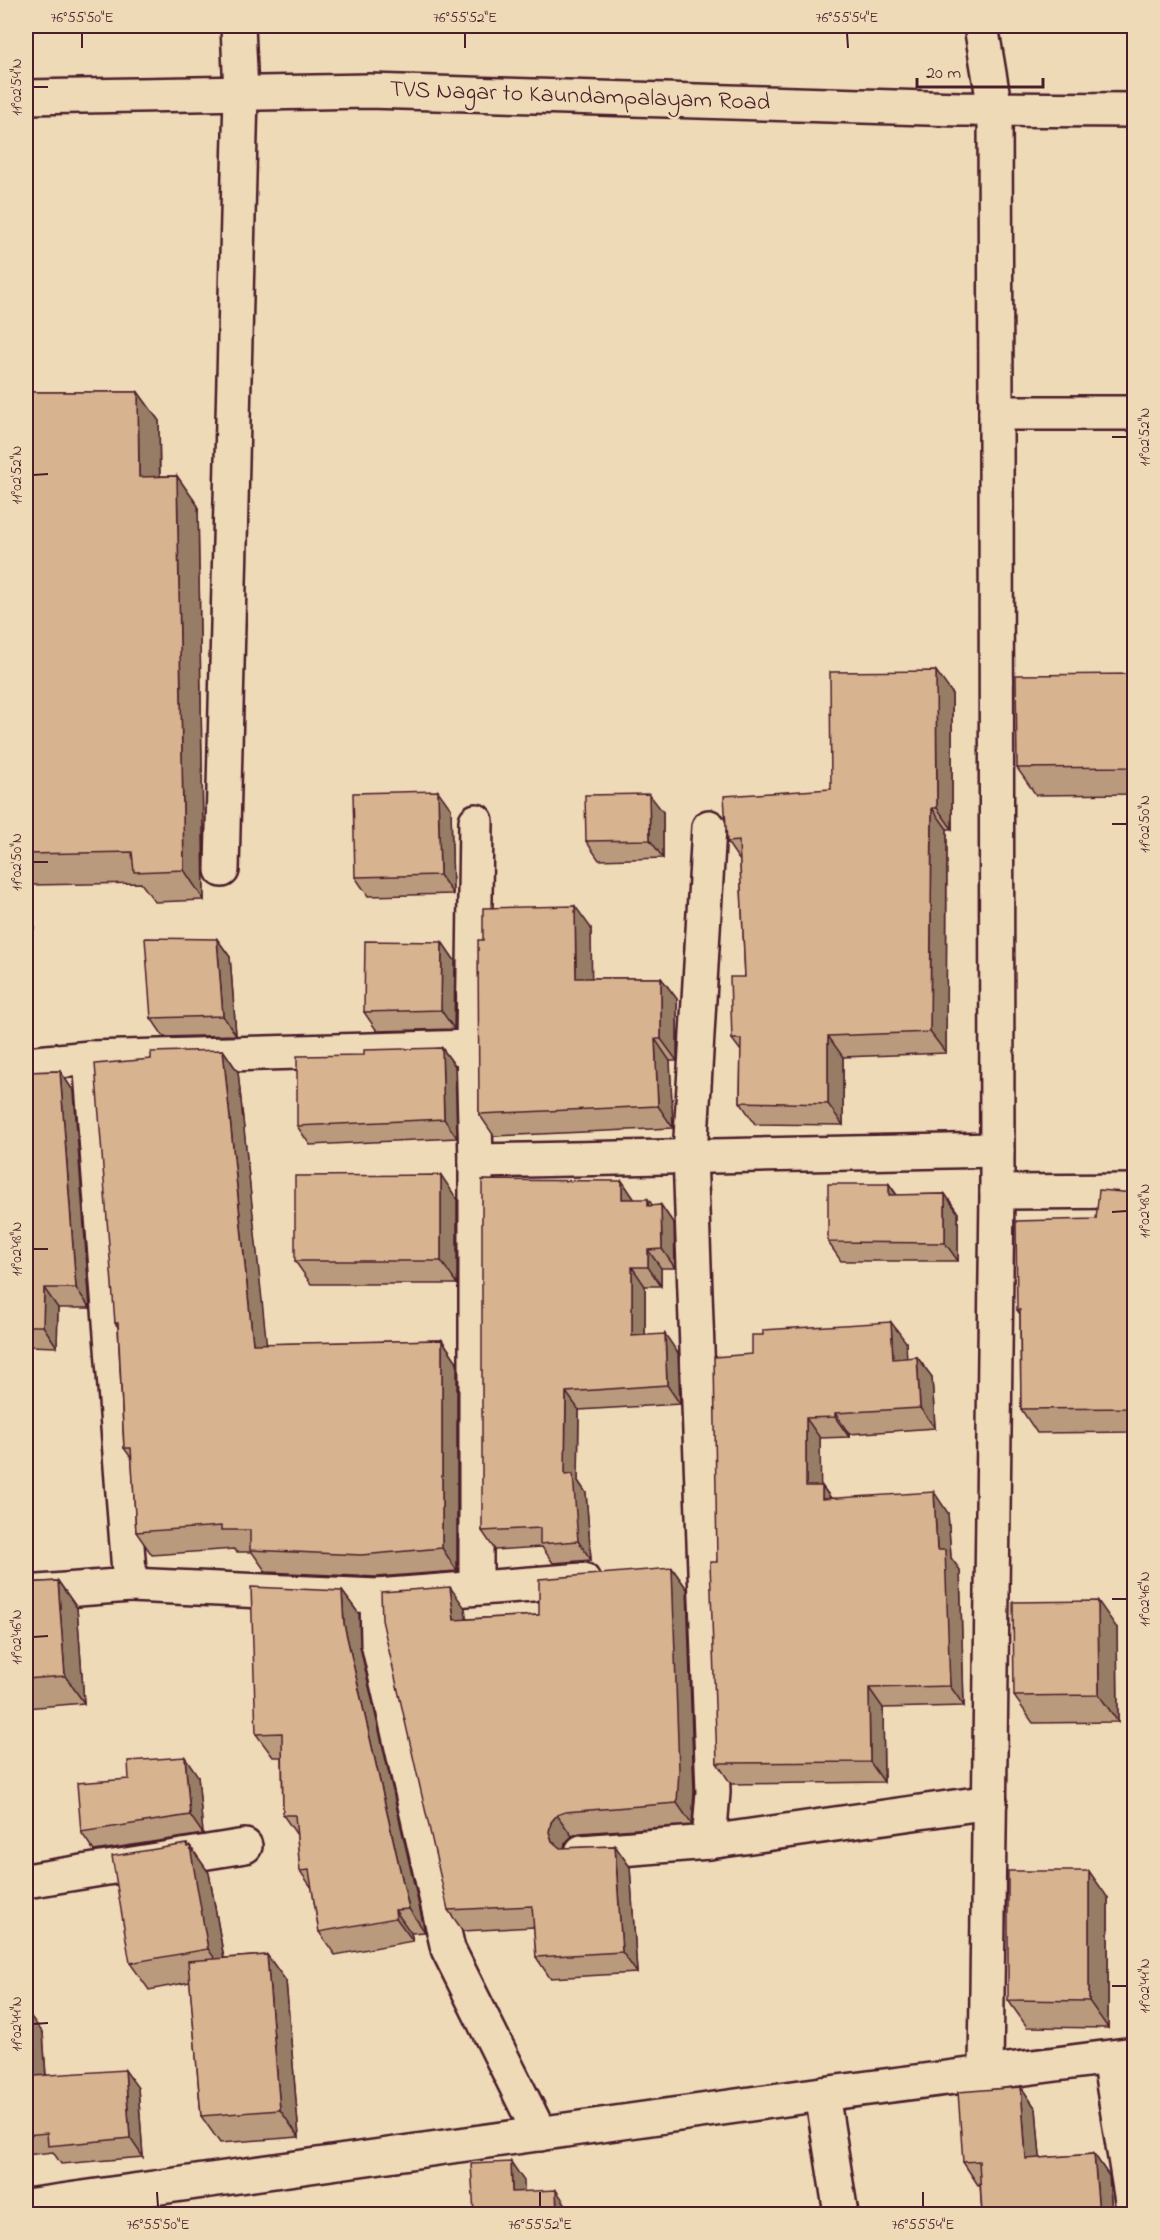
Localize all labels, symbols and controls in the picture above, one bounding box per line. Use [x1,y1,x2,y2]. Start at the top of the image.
text: 76°55'50"E [50,7,114,29]
text: 76°55'52"E [433,7,497,29]
text: 76°55'54"E [816,7,878,29]
scale bar [917,51,1043,89]
text: 11°02'54"N [6,58,28,116]
text: 20 m [926,61,961,87]
street label: TVS Nagar to Kaundampalayam Road [389,73,771,122]
text: 11°02'52"N [1134,408,1156,466]
text: 11°02'52"N [6,446,28,504]
text: 11°02'50"N [1134,795,1156,853]
text: 11°02'50"N [6,833,28,891]
text: 11°02'48"N [1134,1184,1156,1238]
text: 11°02'48"N [6,1222,28,1276]
text: 11°02'46"N [1134,1571,1156,1627]
text: 11°02'46"N [6,1609,28,1665]
text: 11°02'44"N [1134,1958,1156,2014]
text: 11°02'44"N [6,1996,28,2052]
text: 76°55'50"E [126,2214,190,2236]
text: 76°55'52"E [508,2214,572,2236]
text: 76°55'54"E [892,2214,954,2236]

